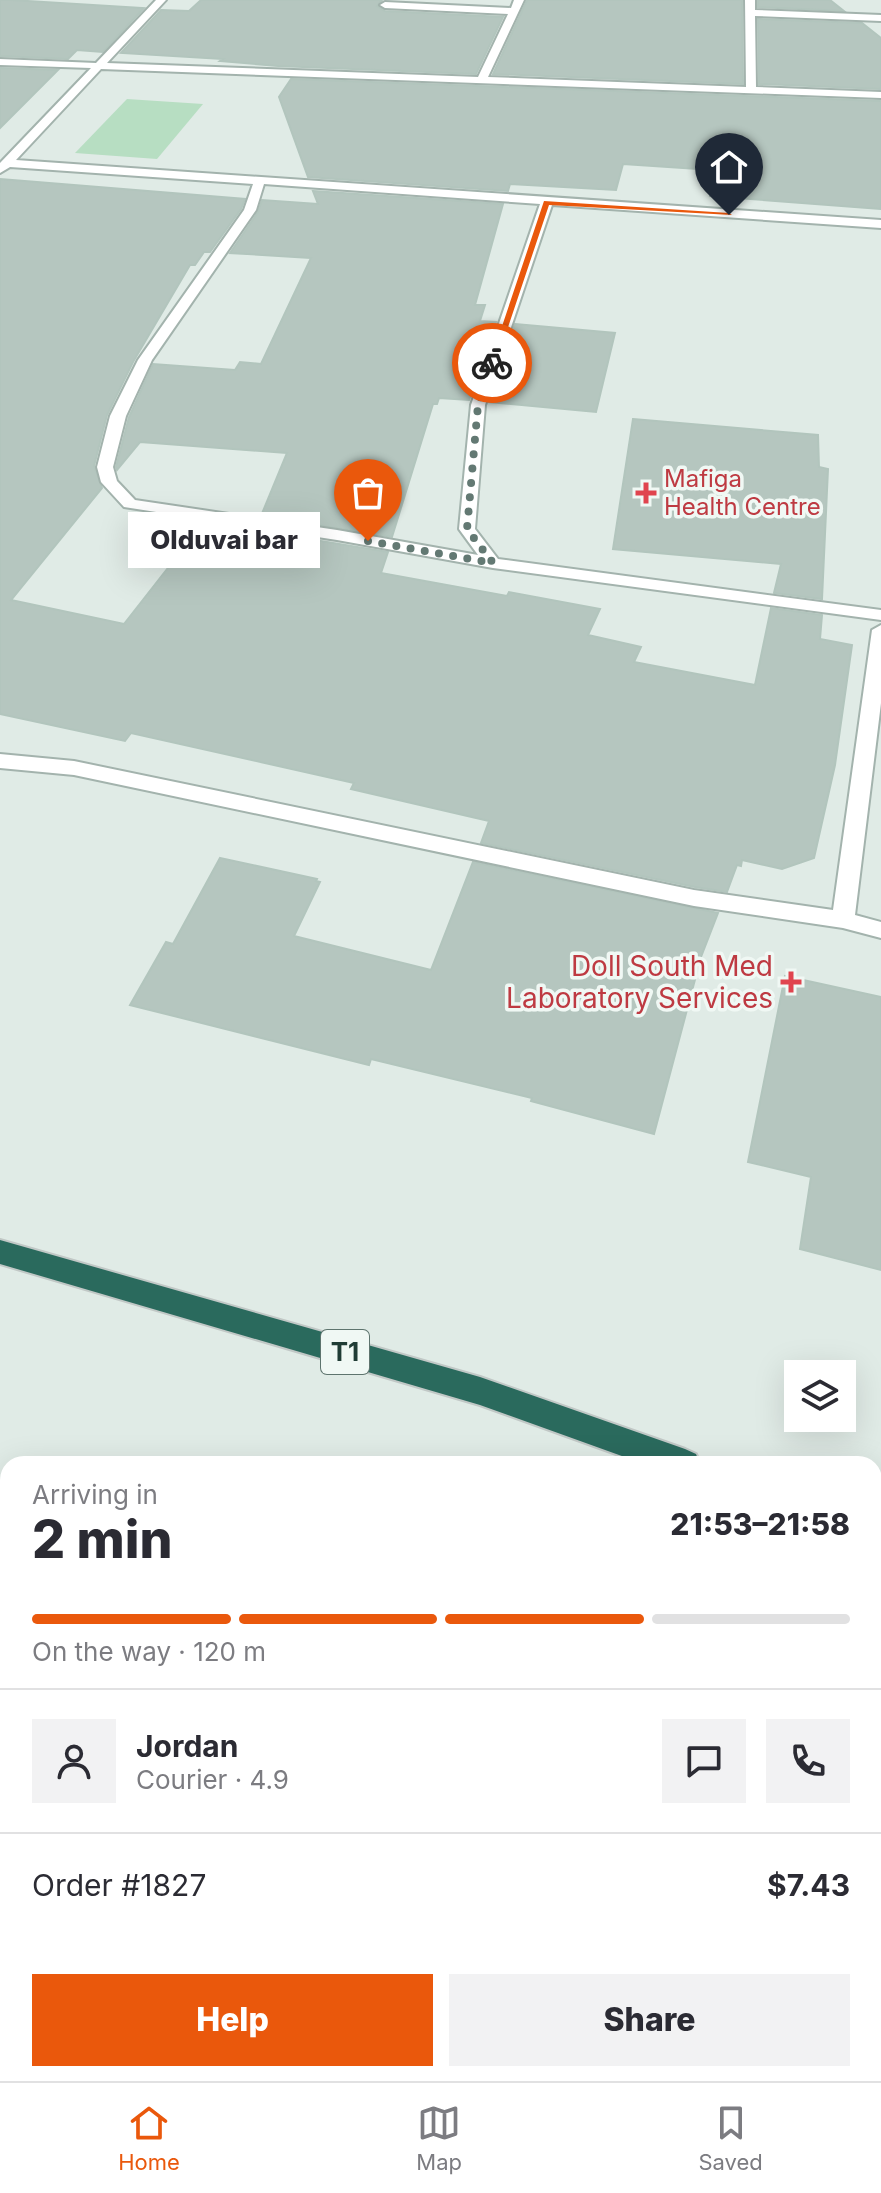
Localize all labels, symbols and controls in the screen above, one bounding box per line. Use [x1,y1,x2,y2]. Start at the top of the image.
pin [695,133,763,215]
icon: home [707,145,751,189]
courier [452,323,532,403]
icon: bike [470,341,514,385]
pin [334,459,402,541]
place label: Mafiga Health Centre [664,464,821,521]
icon: bag [346,471,390,515]
marker: Mafiga Health Centre [635,482,657,504]
callout: Olduvai bar [128,513,320,569]
text: Olduvai bar [150,524,298,555]
place label: Doll South Med Laboratory Services [506,949,773,1015]
marker: Doll South Med Laboratory Services [780,971,802,993]
road number: T1 [321,1330,369,1374]
map controls [784,1360,856,1432]
button: layers [784,1360,856,1432]
text: Arriving in [32,1479,158,1510]
text: 21:53–21:58 [670,1506,850,1542]
text: 2 min [32,1508,173,1571]
text: On the way · 120 m [32,1636,266,1667]
button: person [32,1719,116,1803]
button: chat [662,1719,746,1803]
button: phone [766,1719,850,1803]
text: Jordan [136,1728,238,1764]
text: Courier · 4.9 [136,1764,289,1795]
text: Order #1827 [32,1867,206,1903]
text: $7.43 [767,1867,850,1903]
button: Help [32,1974,433,2066]
button: Share [449,1974,850,2066]
tab: Home [118,2101,180,2175]
tab: Map [416,2101,462,2175]
tab: Saved [698,2101,763,2175]

